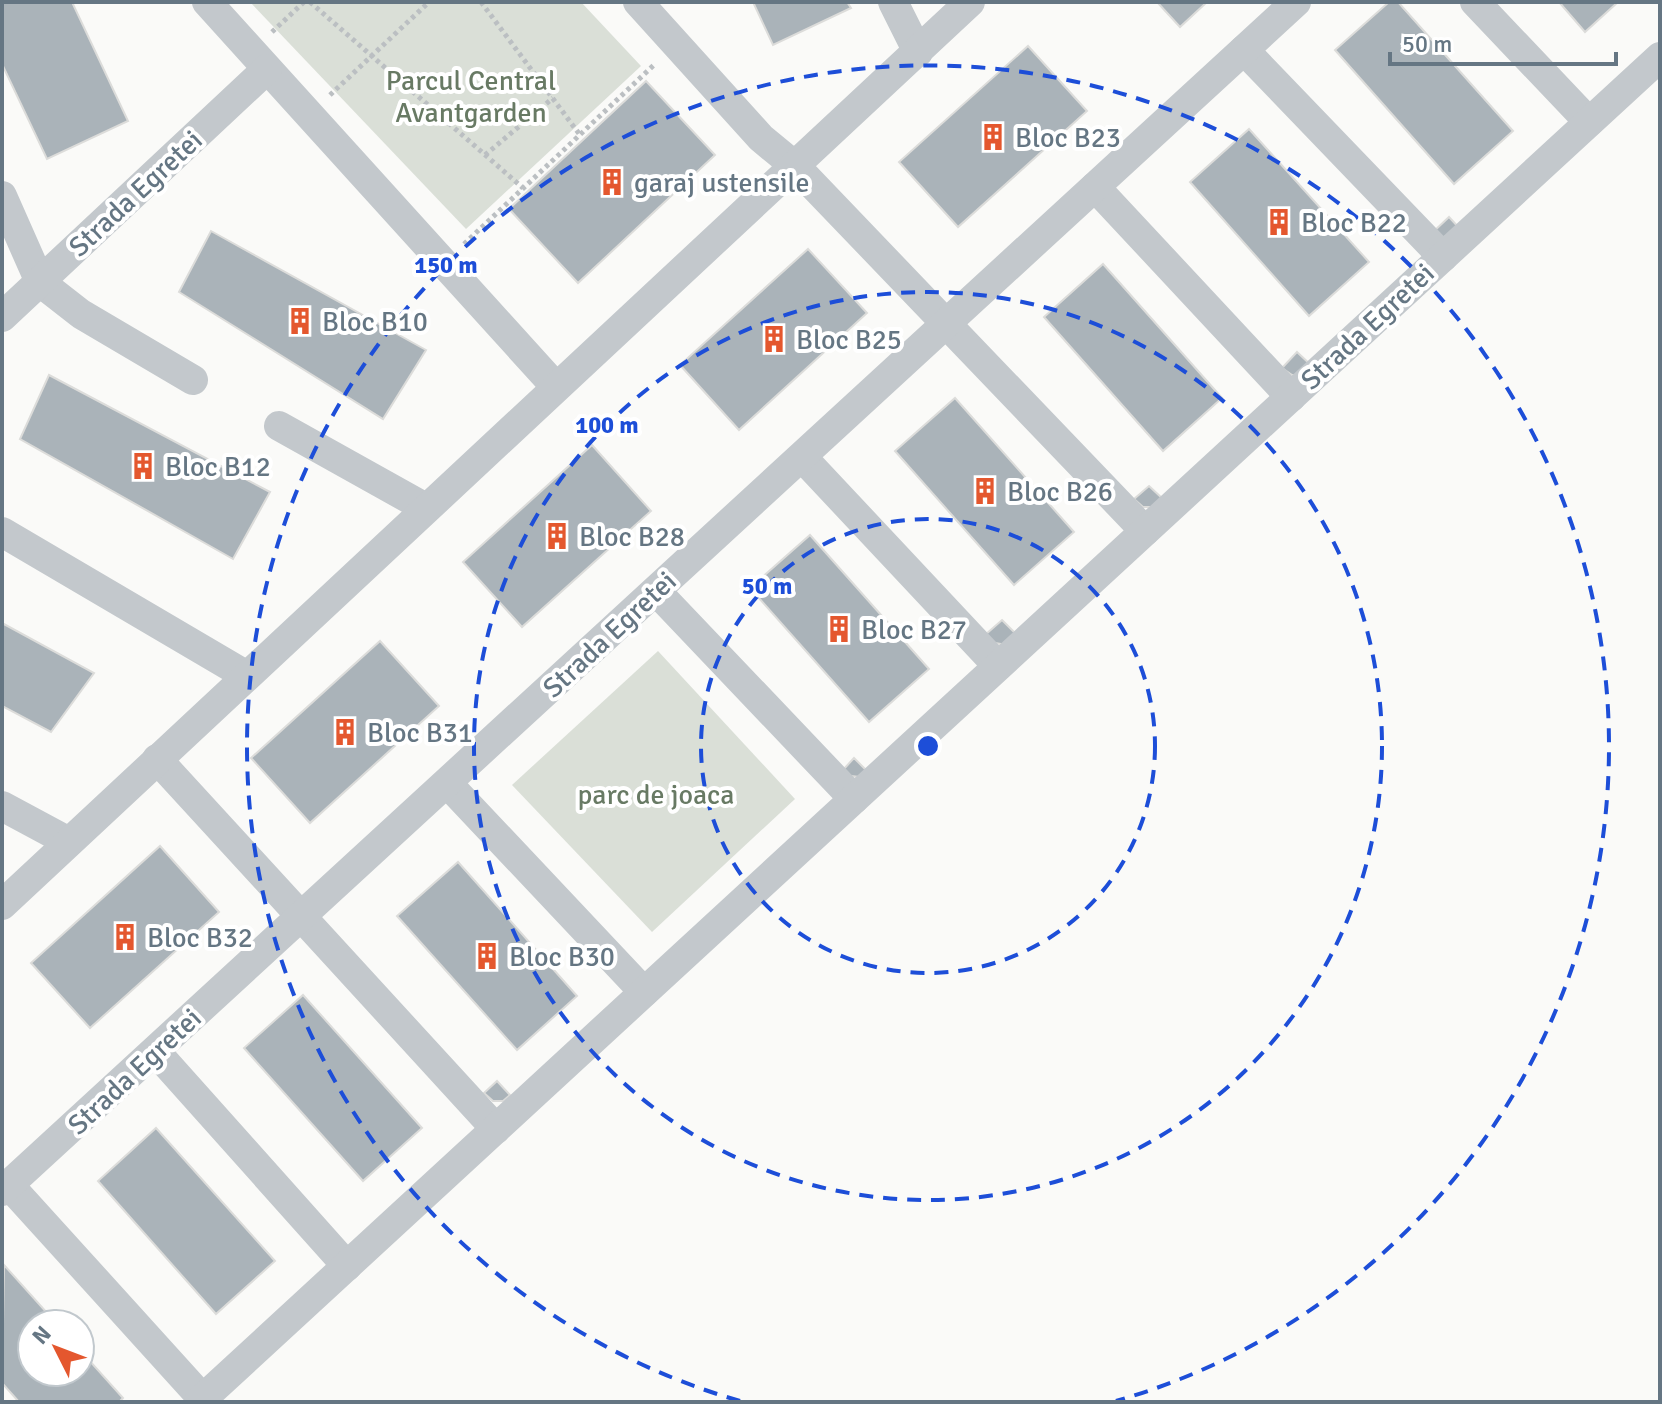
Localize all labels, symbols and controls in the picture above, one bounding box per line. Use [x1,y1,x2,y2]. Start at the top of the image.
scale bar [1390,16,1616,66]
text: 50 m [1402,29,1452,59]
park label: Parcul Central Avantgarden [386,64,556,130]
place label: Bloc B23 [1015,121,1121,155]
building icon: Bloc B23 [978,122,1008,152]
street label: Strada Egretei [62,123,209,264]
place label: garaj ustensile [634,166,810,200]
building icon: garaj ustensile [597,167,627,197]
place label: Bloc B22 [1301,206,1407,240]
building icon: Bloc B22 [1264,207,1294,237]
text: 150 m [414,250,478,280]
street label: Strada Egretei [1294,256,1441,397]
place label: Bloc B10 [322,305,428,339]
building icon: Bloc B10 [285,306,315,336]
place label: Bloc B25 [796,323,902,357]
building icon: Bloc B25 [759,324,789,354]
text: 100 m [575,410,639,440]
place label: Bloc B12 [165,450,271,484]
building icon: Bloc B12 [128,451,158,481]
place label: Bloc B26 [1007,475,1113,509]
building icon: Bloc B26 [970,476,1000,506]
place label: Bloc B28 [579,520,685,554]
building icon: Bloc B28 [542,521,572,551]
street label: Strada Egretei [536,564,683,705]
text: 50 m [742,571,792,601]
place label: Bloc B27 [861,613,967,647]
building icon: Bloc B27 [824,614,854,644]
place label: Bloc B31 [367,716,473,750]
building icon: Bloc B31 [330,717,360,747]
centre of rings [914,732,942,760]
park label: parc de joaca [577,778,735,812]
place label: Bloc B32 [147,921,253,955]
building icon: Bloc B32 [110,922,140,952]
place label: Bloc B30 [509,940,615,974]
building icon: Bloc B30 [472,941,502,971]
street label: Strada Egretei [61,1001,208,1142]
north arrow [16,1308,96,1388]
text: N [26,1320,57,1350]

